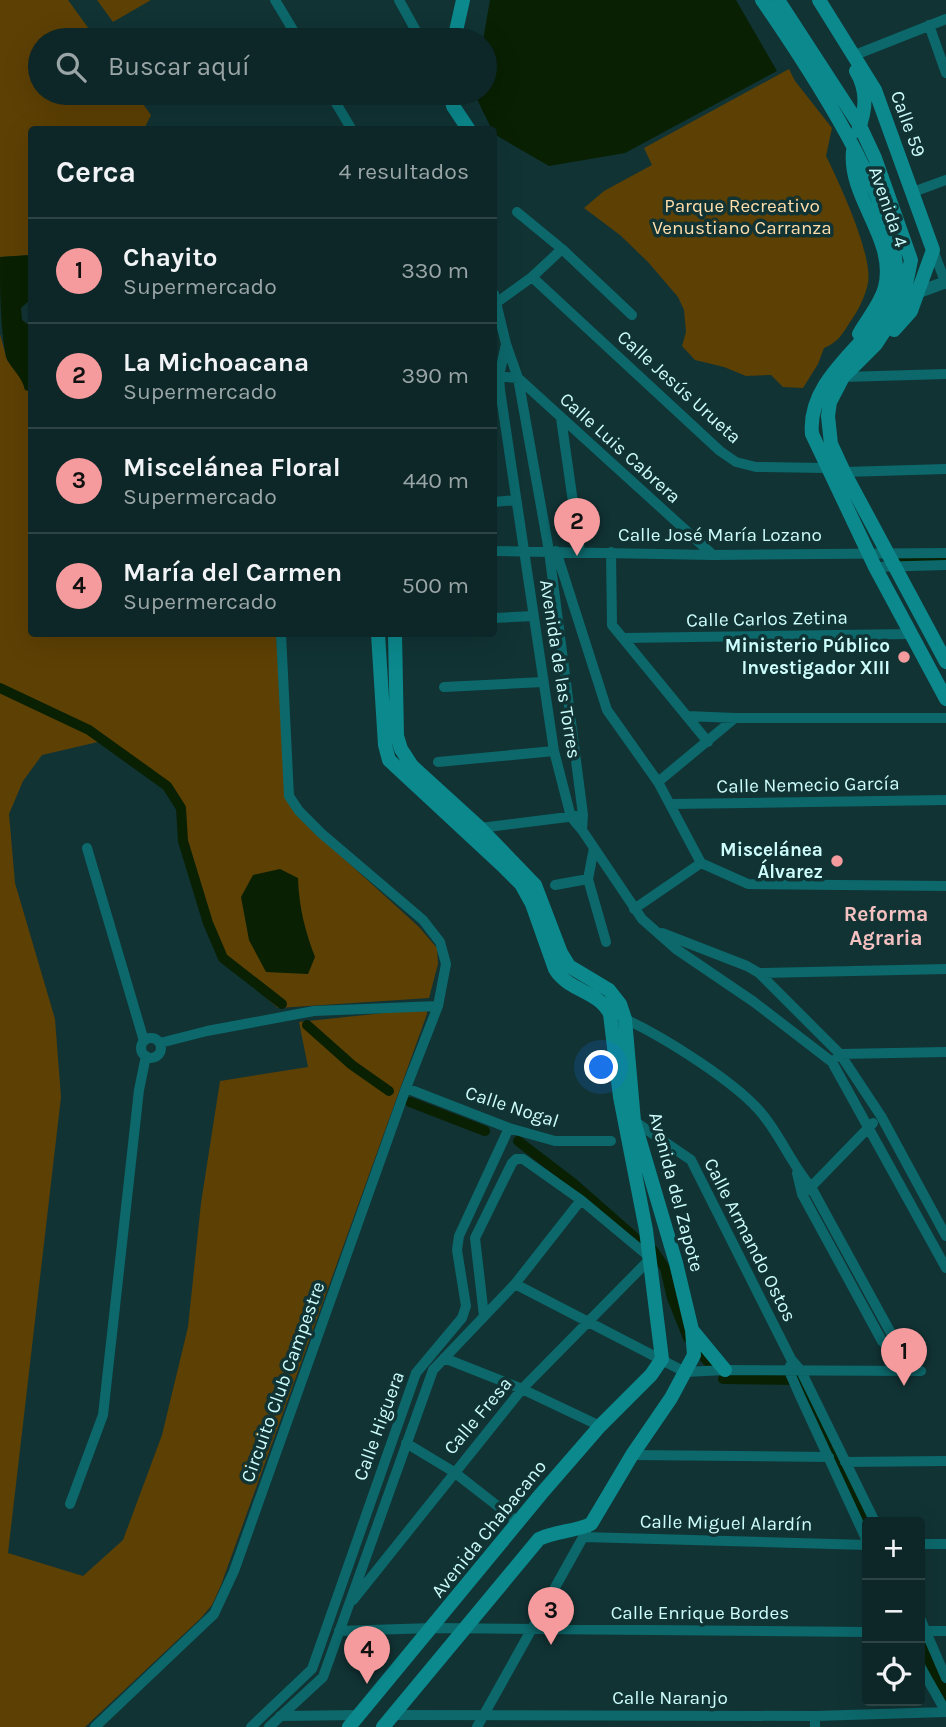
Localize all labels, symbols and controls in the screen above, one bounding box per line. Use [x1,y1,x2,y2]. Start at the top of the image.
search box [28,28,497,105]
icon: search [52,48,90,86]
text: Buscar aquí [108,51,250,82]
street label: Calle 59 [886,88,930,160]
text: Cerca [56,154,136,190]
text: 4 resultados [339,158,469,185]
street label: Avenida 4 [864,164,912,251]
park label: Parque Recreativo Venustiano Carranza [652,195,832,239]
text: Chayito [123,242,217,273]
text: 1 [75,257,83,284]
text: 330 m [401,257,469,284]
text: Supermercado [123,273,277,300]
street label: Calle Jesús Urueta [613,326,745,448]
text: La Michoacana [123,347,309,378]
text: 2 [72,362,86,389]
text: 390 m [401,362,469,389]
text: Supermercado [123,378,277,405]
street label: Calle Luis Cabrera [555,388,685,508]
text: Miscelánea Floral [123,452,341,483]
text: 3 [72,467,86,494]
text: 440 m [403,467,469,494]
text: Supermercado [123,483,277,510]
pin: 2 [554,498,600,556]
street label: Calle José María Lozano [618,524,822,546]
text: María del Carmen [123,557,342,588]
text: 4 [72,572,86,599]
text: 500 m [402,572,469,599]
street label: Avenida de las Torres [535,578,585,760]
text: Supermercado [123,588,277,615]
street label: Calle Carlos Zetina [686,607,848,631]
place label: Ministerio Público Investigador XIII [725,635,890,679]
marker: Ministerio Público Investigador XIII [896,649,912,665]
street label: Calle Nemecio García [716,772,900,798]
place label: Miscelánea Álvarez [720,839,823,883]
marker: Miscelánea Álvarez [829,853,845,869]
district label: Reforma Agraria [844,902,928,950]
your location [584,1050,618,1084]
street label: Calle Nogal [463,1082,561,1132]
street label: Avenida del Zapote [644,1110,708,1274]
street label: Calle Armando Ostos [699,1155,801,1325]
street label: Circuito Club Campestre [236,1279,330,1485]
pin: 1 [881,1328,927,1386]
street label: Calle Higuera [349,1368,409,1484]
street label: Calle Fresa [439,1373,517,1459]
street label: Avenida Chabacano [427,1456,551,1602]
street label: Calle Miguel Alardín [640,1510,812,1536]
map controls [862,1517,925,1706]
button: + [862,1517,925,1580]
button: − [862,1580,925,1643]
pin: 3 [528,1587,574,1645]
street label: Calle Enrique Bordes [611,1602,789,1624]
pin: 4 [344,1626,390,1684]
button: locate [862,1643,925,1706]
street label: Calle Naranjo [612,1687,728,1709]

